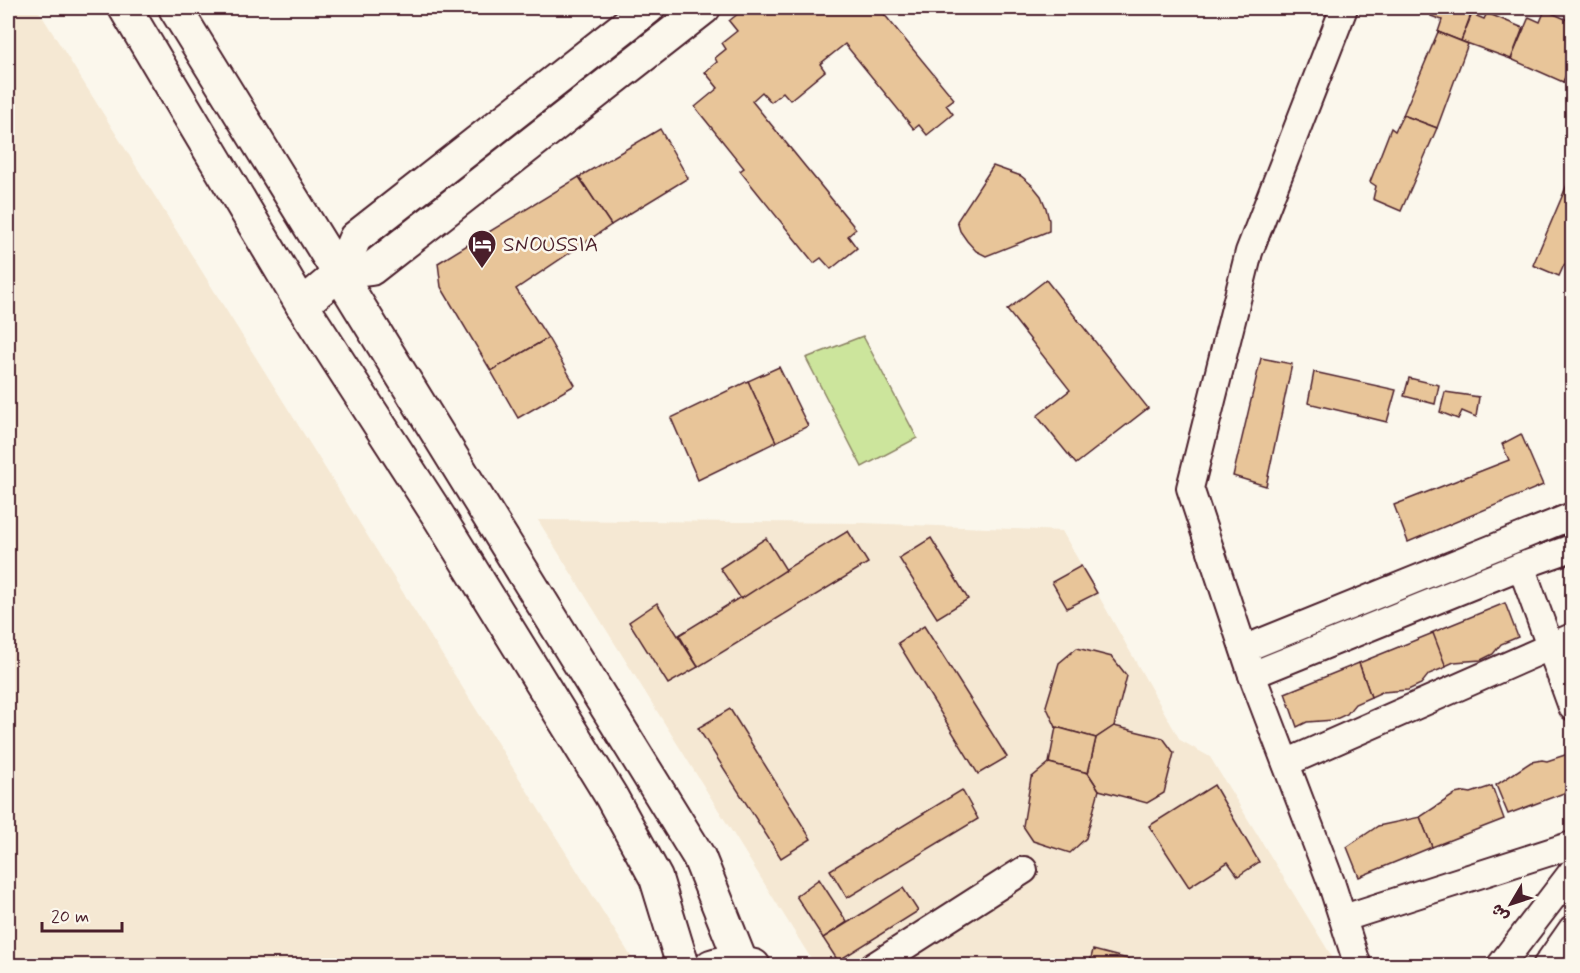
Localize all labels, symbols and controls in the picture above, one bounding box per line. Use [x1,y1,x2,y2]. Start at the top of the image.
hotel icon: SNOUSSIA [466,228,498,270]
place label: SNOUSSIA [503,231,598,259]
north arrow [1481,874,1541,934]
scale bar [42,895,122,933]
text: ش [1487,899,1514,926]
text: 20 m [51,905,89,929]

